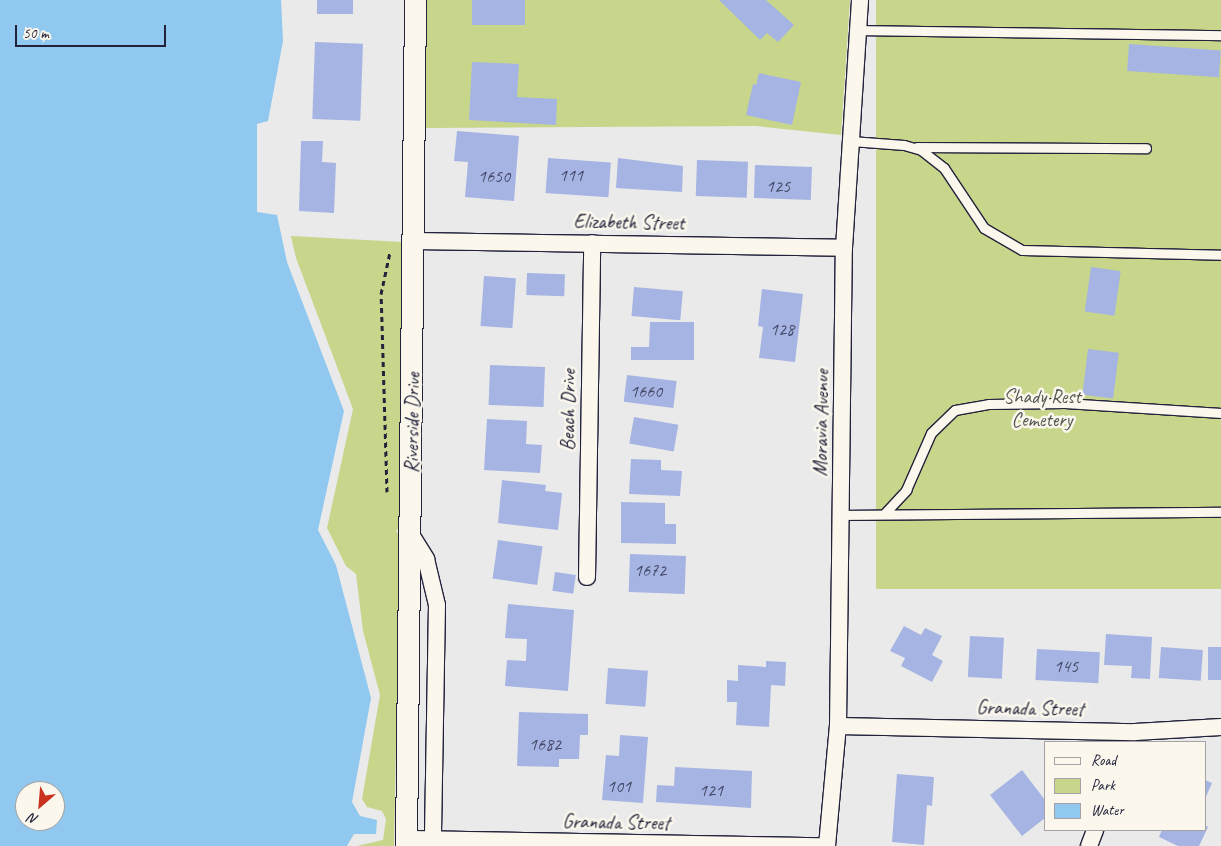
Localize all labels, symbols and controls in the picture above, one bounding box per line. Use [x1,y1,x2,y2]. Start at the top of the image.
scale bar [18,15,169,47]
text: 50 m [23,24,49,43]
house number: 111 [559,164,583,186]
house number: 1650 [478,165,510,187]
house number: 125 [766,175,790,197]
street label: Elizabeth Street [573,209,685,235]
house number: 128 [770,318,794,340]
street label: Beach Drive [555,369,581,451]
street label: Moravia Avenue [808,370,834,476]
street label: Riverside Drive [399,372,425,474]
house number: 1660 [630,380,662,402]
park label: Shady Rest Cemetery [1003,384,1081,431]
house number: 1672 [634,559,666,581]
house number: 145 [1054,655,1078,677]
street label: Granada Street [976,695,1084,721]
house number: 1682 [529,733,561,755]
legend [1044,741,1206,831]
text: Road [1091,751,1116,770]
house number: 101 [607,775,631,797]
text: Park [1091,776,1115,795]
house number: 121 [699,779,723,801]
north arrow [15,781,65,831]
text: Water [1091,801,1124,820]
text: N [26,809,41,828]
street label: Granada Street [562,809,670,835]

